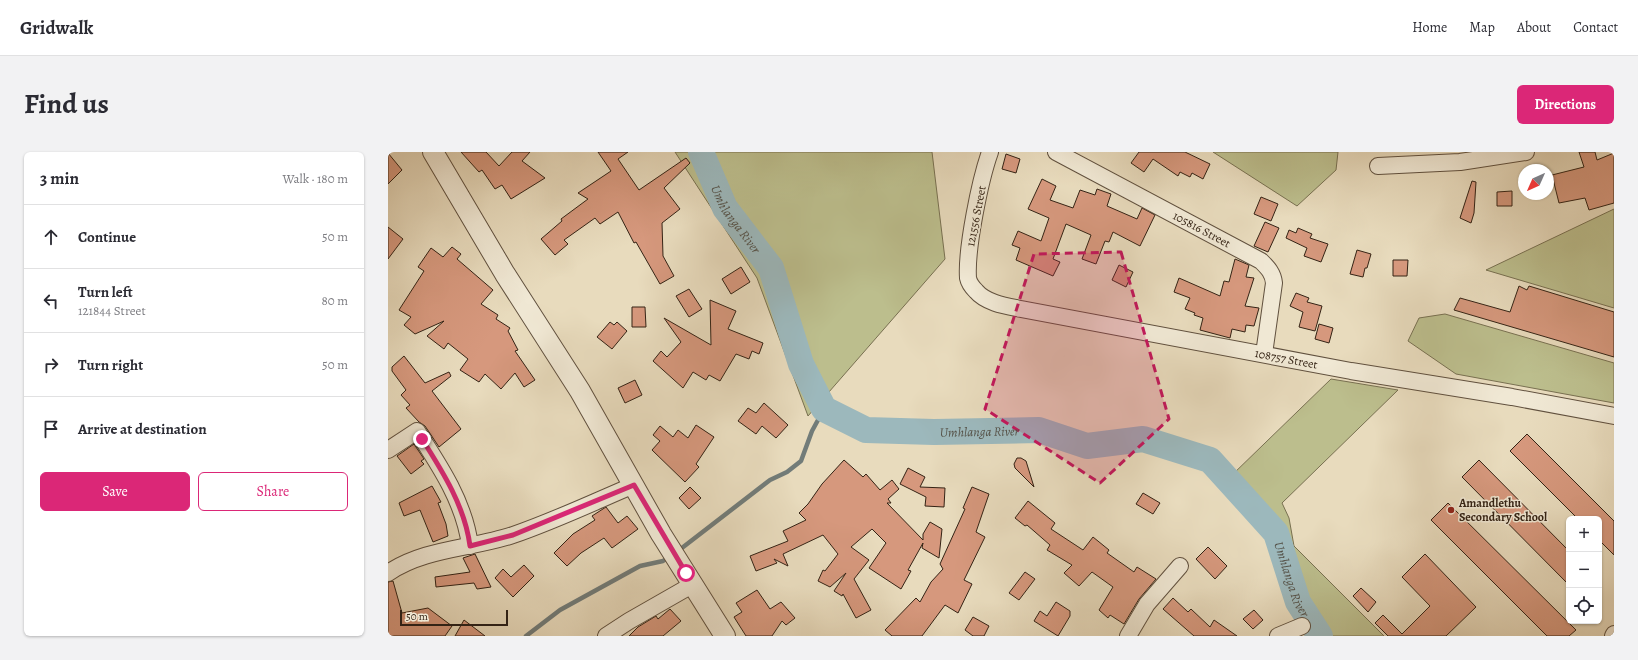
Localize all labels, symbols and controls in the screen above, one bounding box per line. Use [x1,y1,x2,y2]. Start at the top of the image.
text: Gridwalk [20,15,93,41]
text: Home [1412,18,1447,37]
text: Map [1469,18,1495,37]
text: About [1517,18,1551,37]
text: Contact [1573,18,1618,37]
text: Find us [24,85,109,123]
button: Directions [1517,85,1614,124]
north arrow [1518,164,1554,200]
text: 3 min [40,167,79,190]
text: Walk · 180 m [282,170,348,187]
water label: Umhlanga River [707,182,765,257]
street label: 121556 Street [962,184,990,248]
street label: 105816 Street [1170,208,1233,251]
icon: ahead [40,226,62,248]
text: Continue [78,227,136,247]
text: 50 m [322,228,348,245]
text: Turn left [78,282,133,302]
icon: left [40,290,62,312]
text: 80 m [321,292,348,309]
text: 121844 Street [78,302,146,319]
street label: 108757 Street [1253,345,1319,373]
icon: right [40,354,62,376]
text: Turn right [78,355,143,375]
text: 50 m [322,356,348,373]
icon: arrive [40,418,62,440]
text: Arrive at destination [78,419,207,439]
water label: Umhlanga River [940,422,1020,441]
route end [413,430,431,448]
button: Save [40,472,190,511]
button: Share [198,472,348,511]
place label: Amandlethu Secondary School [1458,495,1548,525]
marker: Amandlethu Secondary School [1446,505,1456,515]
map controls [1566,516,1602,624]
button: + [1566,516,1602,552]
water label: Umhlanga River [1270,539,1314,621]
button: − [1566,552,1602,588]
route start [677,564,695,582]
button: locate [1566,588,1602,624]
scale bar [400,608,508,627]
text: 50 m [406,609,428,624]

